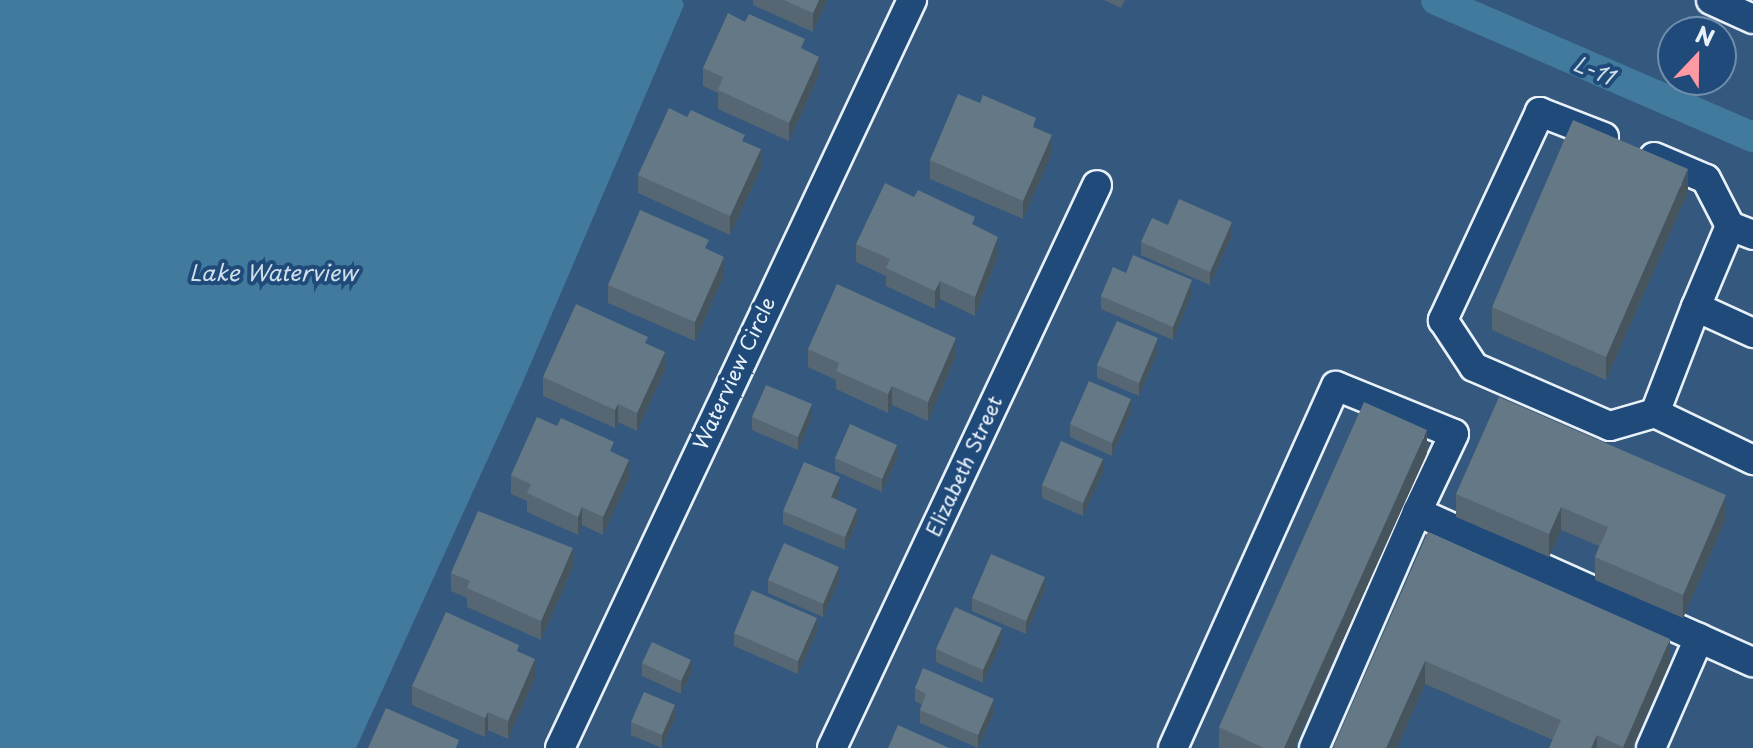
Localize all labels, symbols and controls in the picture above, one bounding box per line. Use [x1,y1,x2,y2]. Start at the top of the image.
north arrow [1657,16,1737,96]
text: N [1691,17,1720,54]
water label: L-11 [1570,49,1618,89]
water label: Lake Waterview [188,259,358,285]
street label: Waterview Circle [688,293,780,453]
street label: Elizabeth Street [921,391,1007,541]

